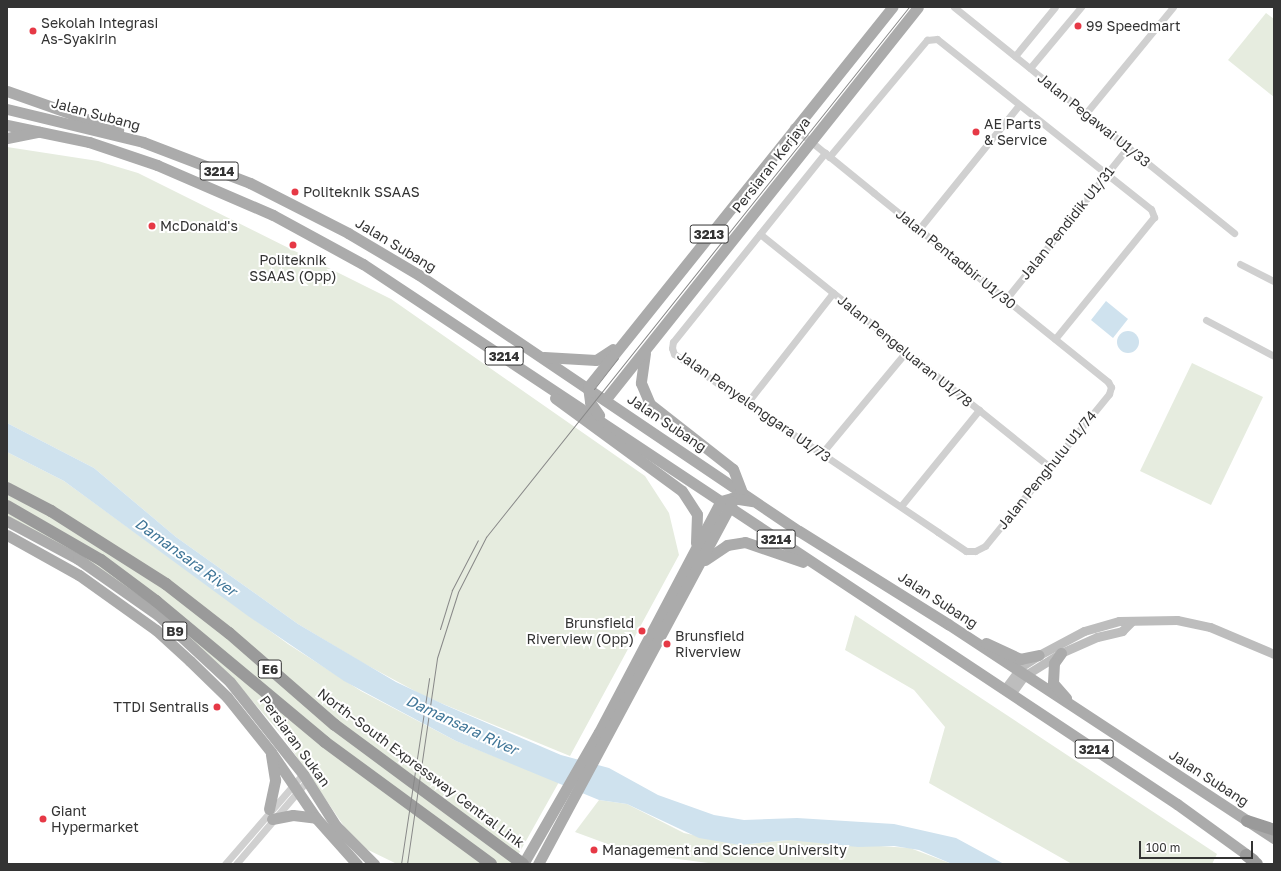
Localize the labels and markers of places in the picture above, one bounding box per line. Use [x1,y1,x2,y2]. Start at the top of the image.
place label: Sekolah Integrasi As-Syakirin [41,15,158,48]
place label: 99 Speedmart [1086,18,1180,34]
marker: 99 Speedmart [1073,21,1083,31]
marker: Sekolah Integrasi As-Syakirin [28,26,38,36]
place label: AE Parts & Service [984,116,1047,148]
marker: AE Parts & Service [971,127,981,137]
place label: Politeknik SSAAS [303,184,420,200]
marker: Politeknik SSAAS [290,187,300,197]
place label: McDonald's [160,218,238,234]
marker: McDonald's [147,221,157,231]
marker: Politeknik SSAAS (Opp) [288,240,298,250]
place label: Politeknik SSAAS (Opp) [249,252,337,284]
place label: Brunsfield Riverview (Opp) [527,615,634,648]
marker: Brunsfield Riverview (Opp) [637,626,647,636]
place label: Brunsfield Riverview [675,628,744,660]
marker: Brunsfield Riverview [662,639,672,649]
place label: TTDI Sentralis [113,699,209,715]
marker: TTDI Sentralis [212,702,222,712]
place label: Giant Hypermarket [51,803,139,836]
marker: Giant Hypermarket [38,814,48,824]
place label: Management and Science University [602,842,847,858]
marker: Management and Science University [589,845,599,855]

